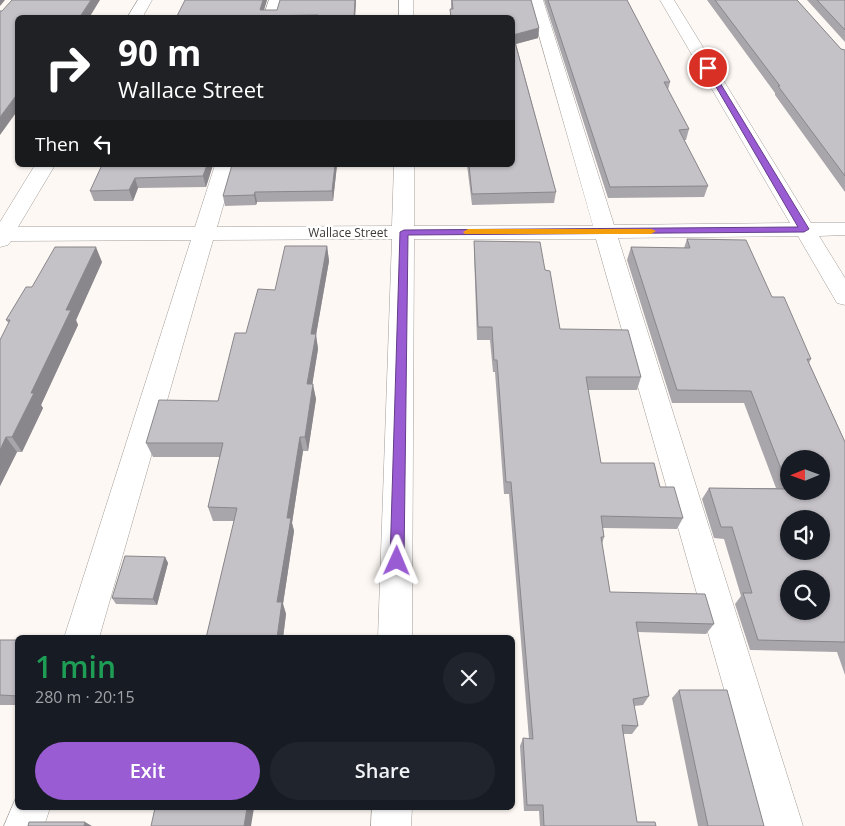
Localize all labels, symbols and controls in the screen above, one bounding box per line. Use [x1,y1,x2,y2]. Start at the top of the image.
text: 90 m [118,29,201,76]
icon: right [35,35,100,100]
pin [687,47,729,89]
icon: arrive [694,54,722,82]
text: Wallace Street [118,74,264,104]
icon: left [89,130,117,158]
text: Then [35,131,79,157]
street label: Wallace Street [308,224,388,241]
north arrow [780,450,830,500]
map controls [780,450,830,620]
button: sound [780,510,830,560]
position arrow [370,534,422,586]
button: search [780,570,830,620]
text: 1 min [35,646,116,687]
button: close [443,652,495,704]
text: 280 m · 20:15 [35,686,135,708]
button: Exit [35,742,260,800]
button: Share [270,742,495,800]

